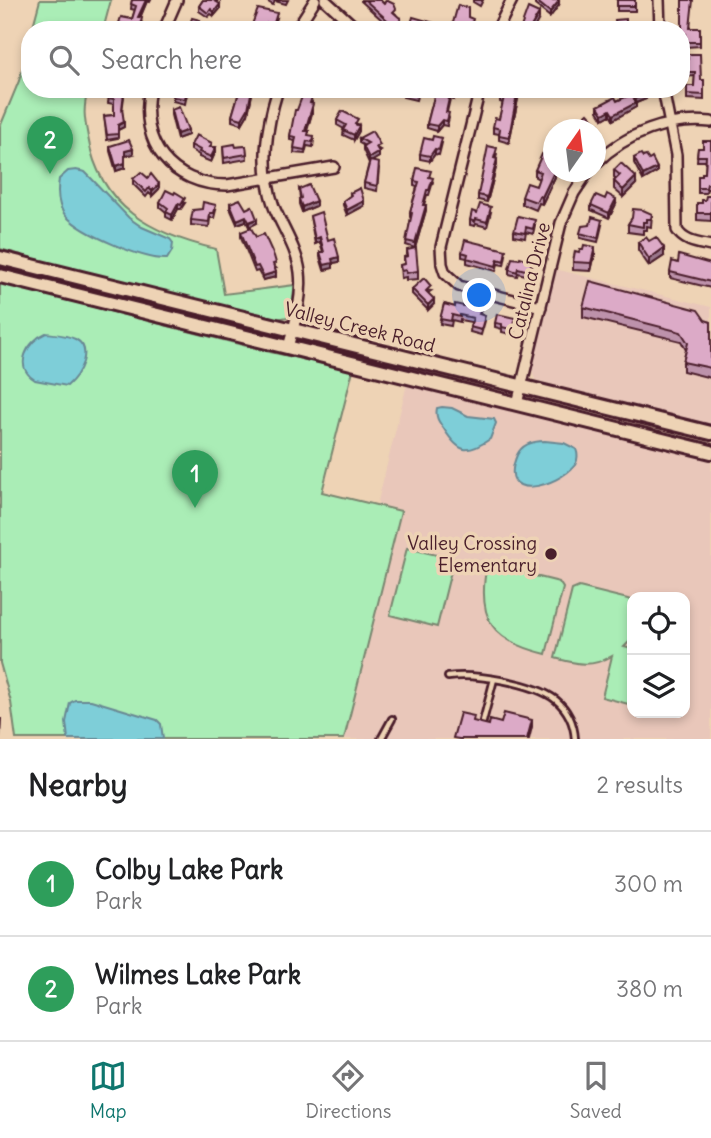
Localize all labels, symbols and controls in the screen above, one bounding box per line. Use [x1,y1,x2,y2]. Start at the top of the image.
search box [21,21,690,98]
icon: search [45,41,83,79]
text: Search here [101,43,242,76]
pin: 2 [27,116,73,174]
north arrow [543,119,606,182]
street label: Catalina Drive [503,220,555,342]
your location [462,278,496,312]
street label: Valley Creek Road [282,297,438,357]
pin: 1 [172,450,218,508]
place label: Valley Crossing Elementary [407,531,537,577]
marker: Valley Crossing Elementary [543,546,559,562]
map controls [627,592,690,718]
button: locate [627,592,690,655]
button: layers [627,655,690,718]
text: Nearby [28,766,128,804]
text: 2 results [597,770,683,799]
text: Colby Lake Park [95,853,283,886]
text: 1 [46,869,56,898]
text: 300 m [614,869,683,898]
text: Park [95,886,143,915]
text: Wilmes Lake Park [95,958,301,991]
text: 2 [45,974,57,1003]
text: 380 m [616,974,683,1003]
text: Park [95,991,143,1020]
tab: Map [89,1057,127,1123]
tab: Directions [306,1057,391,1123]
tab: Saved [570,1057,622,1123]

